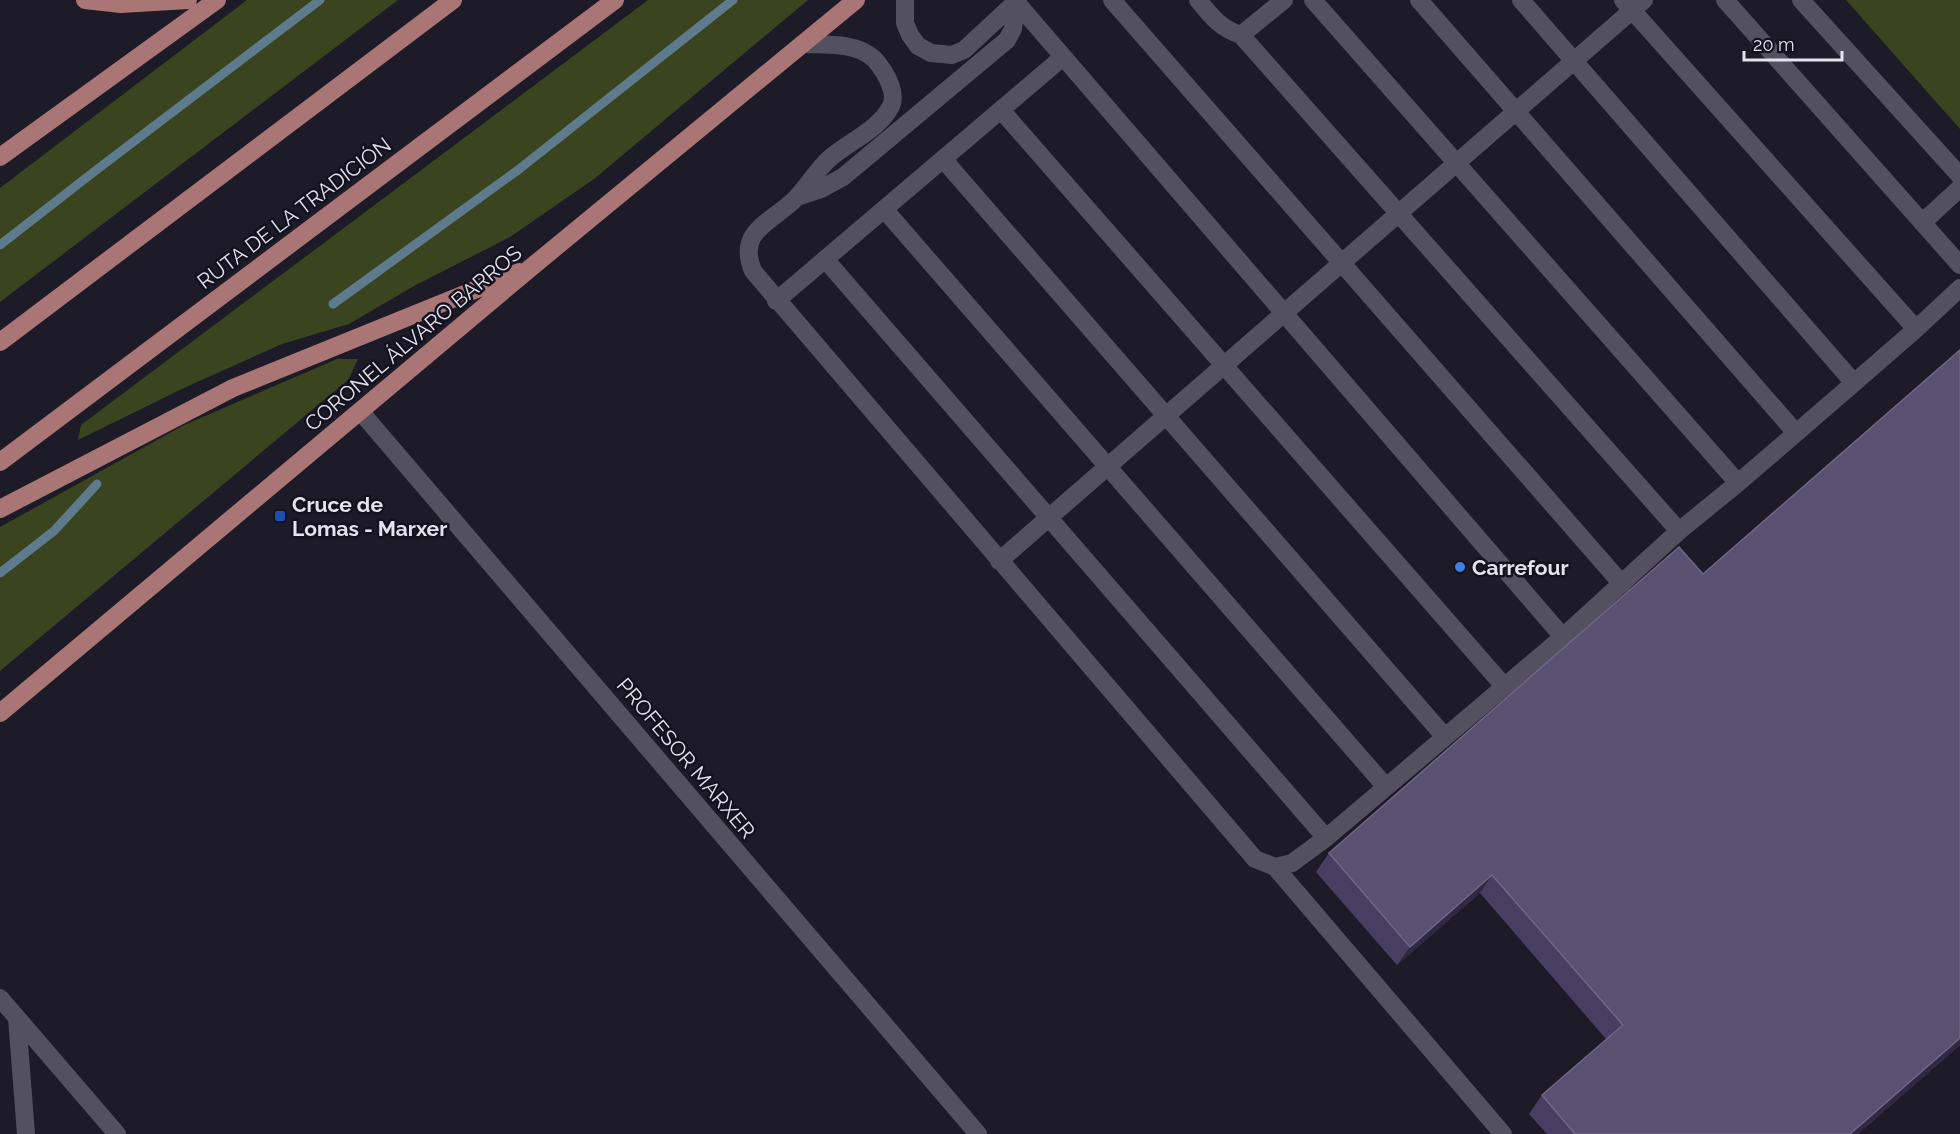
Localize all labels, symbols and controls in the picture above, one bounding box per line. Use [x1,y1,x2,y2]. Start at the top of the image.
scale bar [1744,24,1842,62]
text: 20 m [1753,34,1795,55]
street label: RUTA DE LA TRADICIÓN [192,132,396,294]
street label: CORONEL ÁLVARO BARROS [300,240,527,436]
place label: Cruce de Lomas - Marxer [292,492,447,541]
marker: Cruce de Lomas - Marxer [273,509,287,523]
place label: Carrefour [1472,555,1569,580]
marker: Carrefour [1453,560,1467,574]
street label: PROFESOR MARXER [612,673,760,843]

